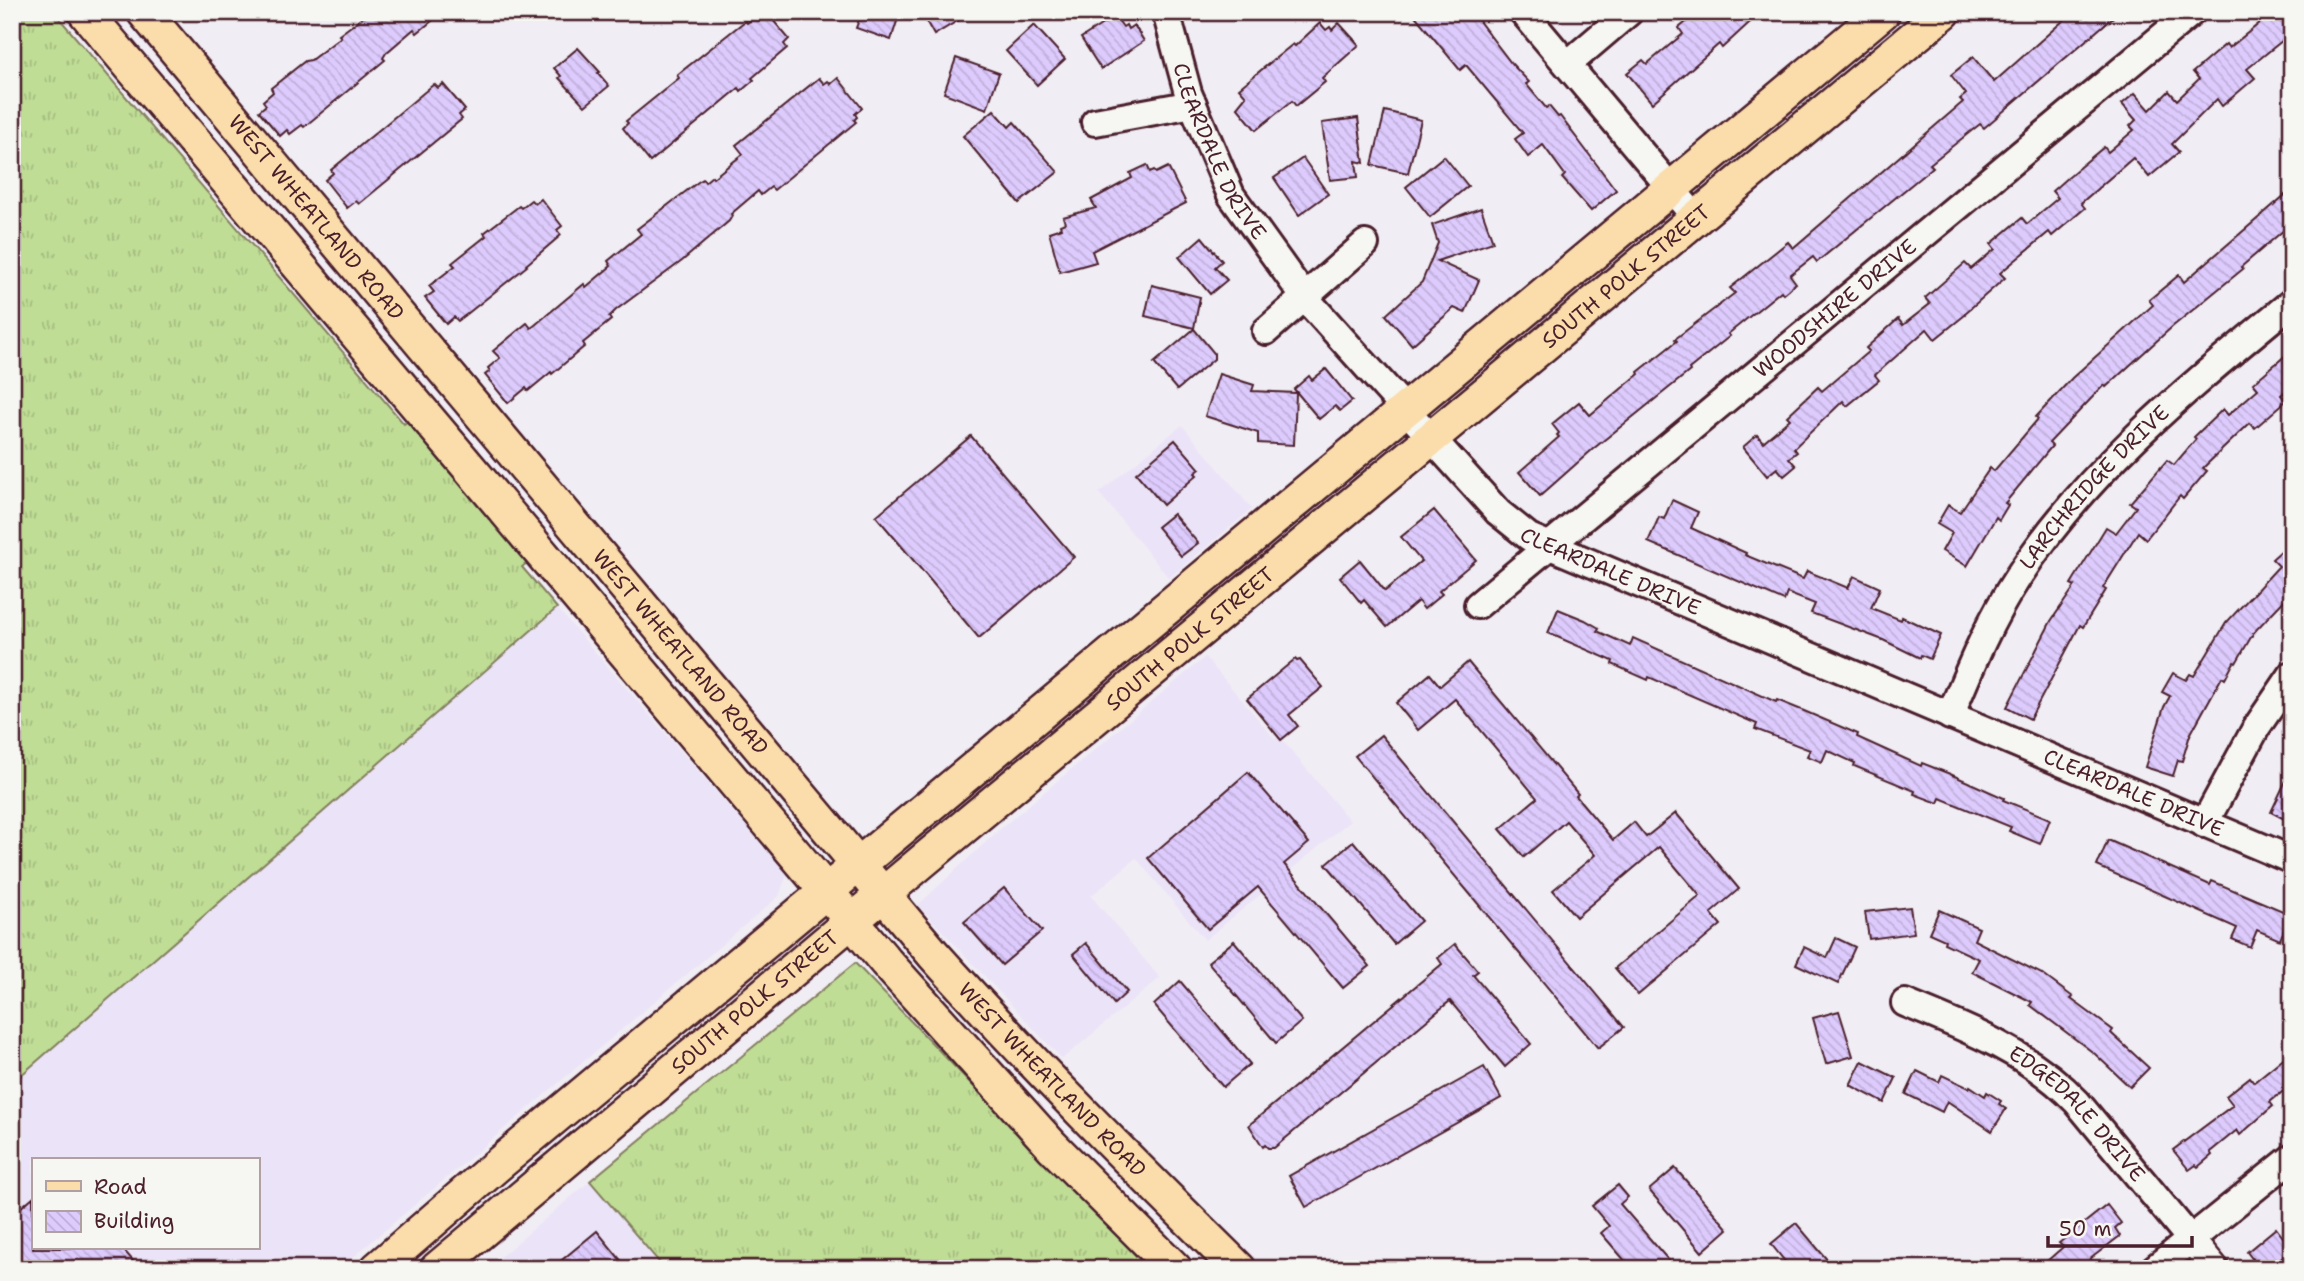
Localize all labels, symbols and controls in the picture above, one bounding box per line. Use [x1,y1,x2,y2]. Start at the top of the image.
street label: CLEARDALE DRIVE [1166,60,1273,245]
street label: WEST WHEATLAND ROAD [222,109,410,326]
street label: SOUTH POLK STREET [1536,198,1716,355]
street label: WOODSHIRE DRIVE [1748,233,1922,384]
street label: LARCHRIDGE DRIVE [2013,399,2175,575]
street label: CLEARDALE DRIVE [1514,521,1705,622]
street label: WEST WHEATLAND ROAD [586,543,774,761]
street label: SOUTH POLK STREET [1100,560,1280,717]
street label: CLEARDALE DRIVE [2039,742,2228,844]
street label: SOUTH POLK STREET [665,923,845,1081]
street label: WEST WHEATLAND ROAD [952,977,1152,1183]
street label: EDGEDALE DRIVE [2004,1039,2151,1188]
legend [32,1158,259,1250]
text: Road [94,1173,147,1201]
scale bar [2048,1204,2192,1248]
text: Building [94,1207,174,1235]
text: 50 m [2059,1215,2112,1243]

